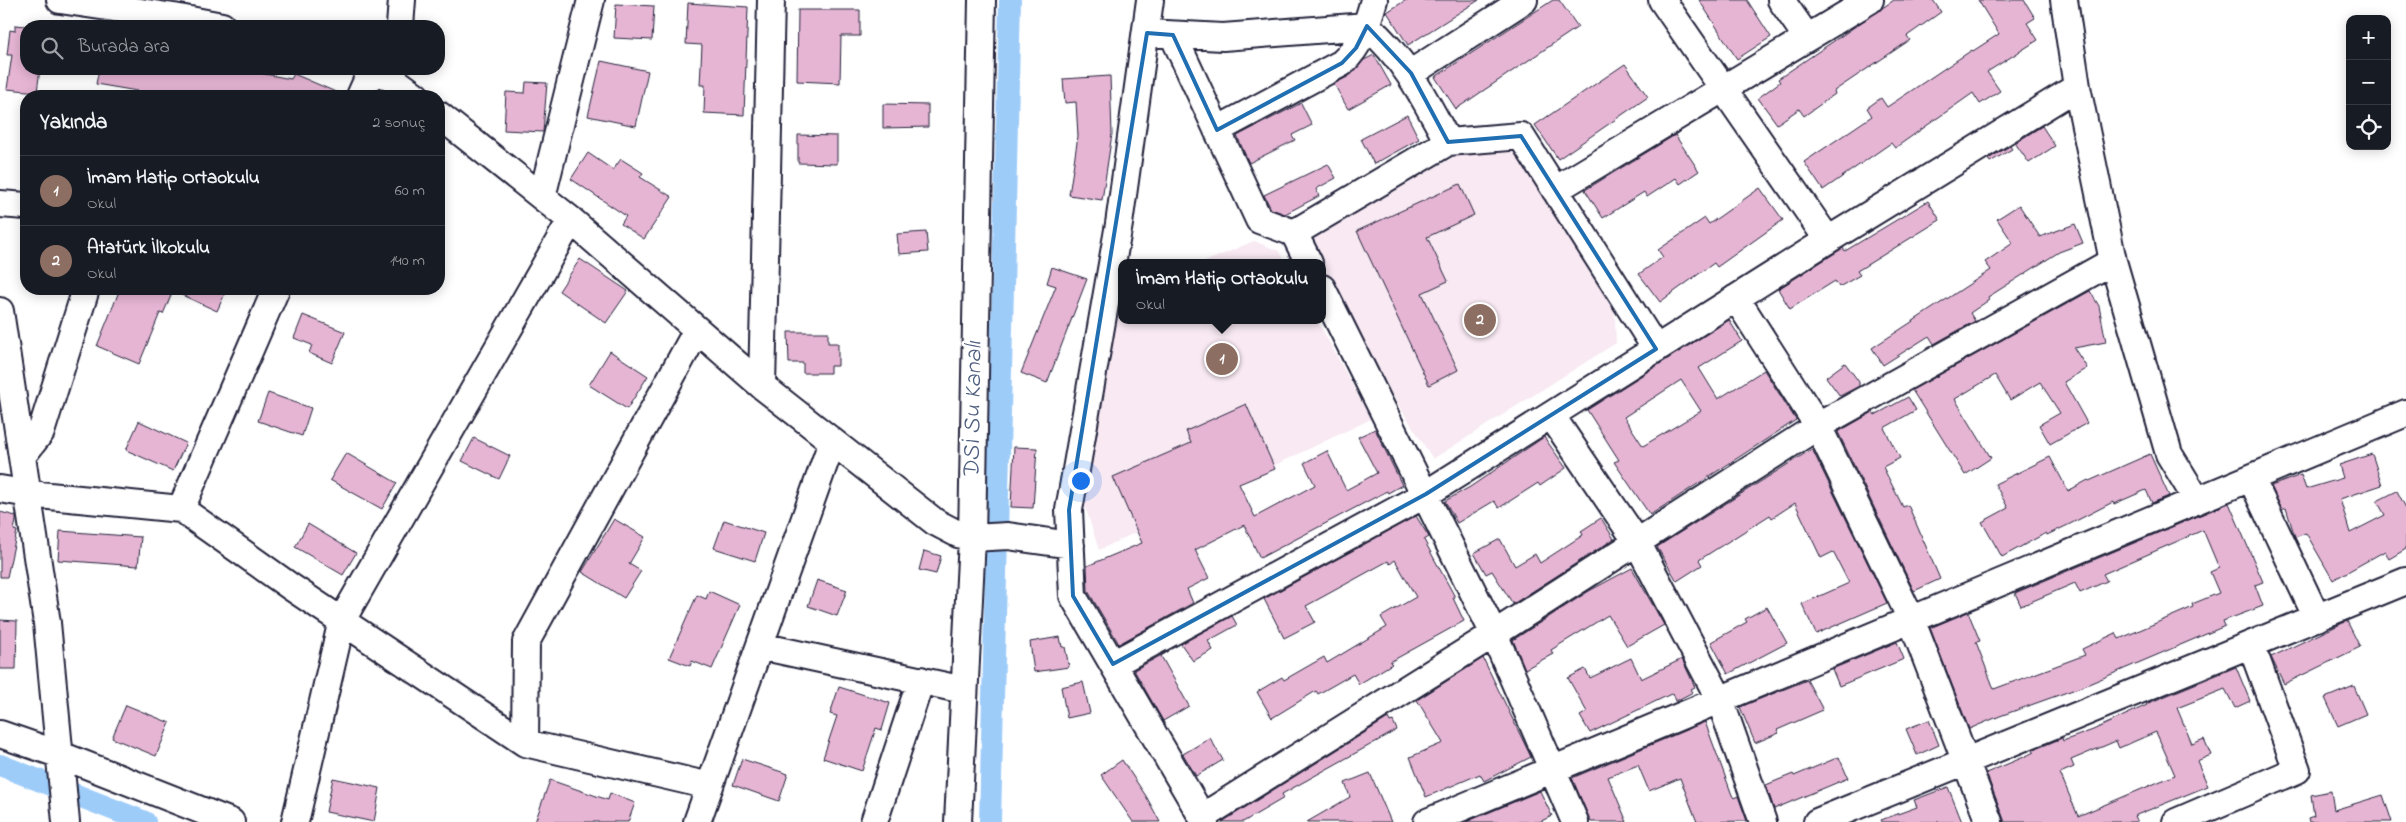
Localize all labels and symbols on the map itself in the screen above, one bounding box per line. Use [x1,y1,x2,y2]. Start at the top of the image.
pin: 2 [1464,301,1496,339]
water label: DSİ Su Kanalı [955,340,993,479]
pin: 1 [1206,340,1238,378]
your location [1068,468,1094,494]

